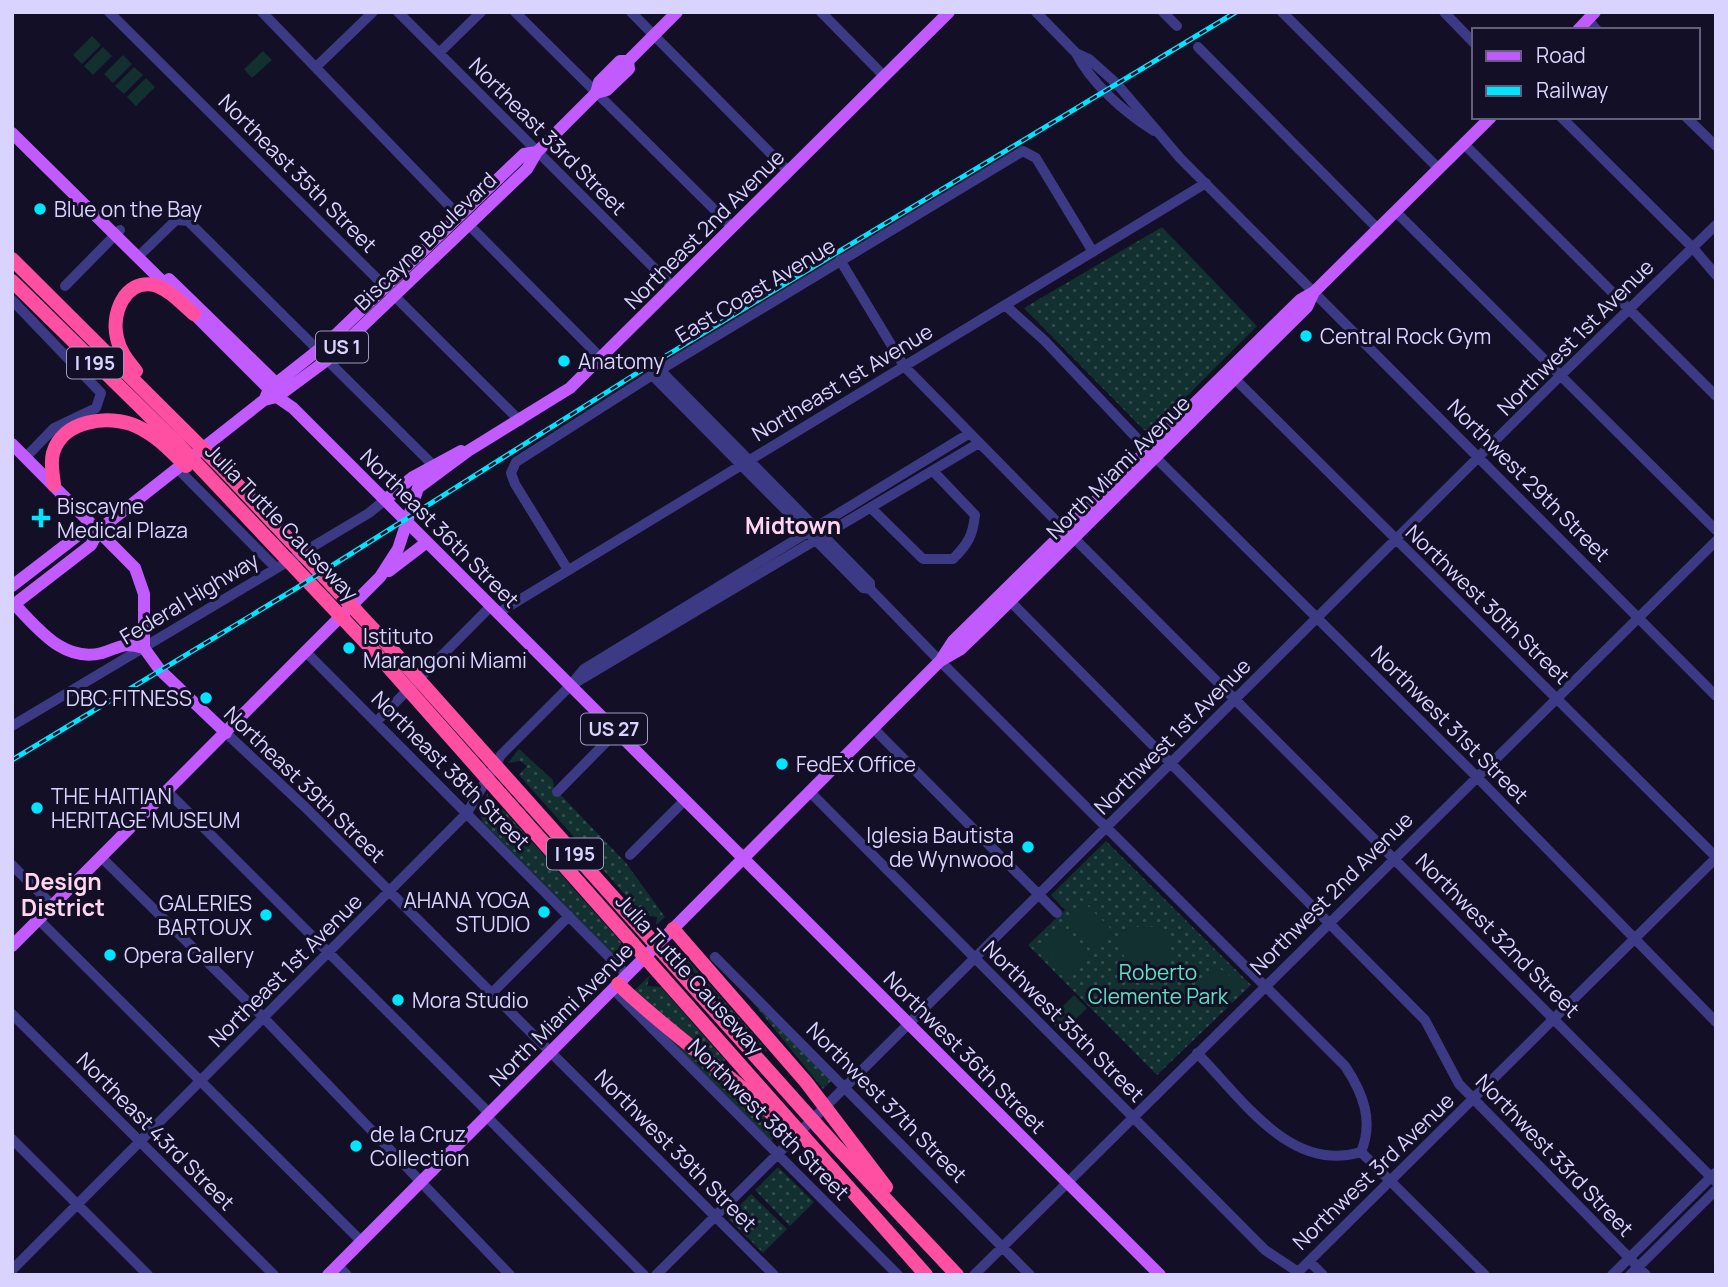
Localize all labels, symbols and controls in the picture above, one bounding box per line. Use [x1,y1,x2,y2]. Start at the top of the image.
legend [1472,28,1700,119]
text: Road [1536,41,1586,69]
street label: Northeast 33rd Street [463,51,633,221]
text: Railway [1536,76,1608,104]
street label: Northeast 35th Street [213,88,383,258]
street label: Northeast 2nd Avenue [618,143,790,315]
street label: Biscayne Boulevard [348,166,502,316]
place label: Blue on the Bay [54,195,202,223]
marker: Blue on the Bay [32,201,48,217]
street label: East Coast Avenue [670,231,840,349]
street label: Northwest 1st Avenue [1491,253,1659,421]
street label: Northeast 1st Avenue [746,317,938,447]
place label: Central Rock Gym [1320,322,1491,350]
marker: Central Rock Gym [1298,328,1314,344]
road number: US 1 [316,332,368,362]
place label: Anatomy [578,347,664,375]
road number: I 195 [67,348,123,378]
marker: Anatomy [556,353,572,369]
street label: North Miami Avenue [1040,389,1196,545]
street label: Northwest 29th Street [1442,393,1616,567]
street label: Julia Tuttle Causeway [200,437,364,607]
street label: Northeast 36th Street [354,442,526,614]
place label: Biscayne Medical Plaza [57,492,188,544]
marker: Biscayne Medical Plaza [31,508,51,528]
district label: Midtown [745,509,841,541]
street label: Northwest 30th Street [1400,518,1576,690]
street label: Federal Highway [115,546,263,650]
place label: Istituto Marangoni Miami [363,622,527,674]
street label: Northwest 31st Street [1365,639,1535,809]
marker: Istituto Marangoni Miami [341,640,357,656]
street label: Northwest 1st Avenue [1088,652,1256,820]
place label: DBC FITNESS [66,684,192,712]
street label: Northeast 38th Street [366,685,536,855]
marker: DBC FITNESS [198,690,214,706]
street label: Northeast 39th Street [218,700,392,868]
road number: US 27 [581,714,647,744]
place label: FedEx Office [796,750,916,778]
marker: FedEx Office [774,756,790,772]
place label: THE HAITIAN HERITAGE MUSEUM [51,782,241,834]
marker: THE HAITIAN HERITAGE MUSEUM [29,800,45,816]
street label: Northwest 2nd Avenue [1243,805,1419,981]
place label: Iglesia Bautista de Wynwood [866,821,1014,873]
road number: I 195 [547,838,603,870]
marker: Iglesia Bautista de Wynwood [1020,839,1036,855]
street label: Northwest 32nd Street [1410,847,1586,1023]
district label: Design District [21,865,105,923]
place label: AHANA YOGA STUDIO [403,886,530,938]
street label: Northeast 1st Avenue [202,887,368,1053]
street label: Julia Tuttle Causeway [610,887,770,1061]
place label: GALERIES BARTOUX [157,889,252,941]
marker: AHANA YOGA STUDIO [536,904,552,920]
marker: GALERIES BARTOUX [258,907,274,923]
street label: Northwest 35th Street [977,934,1151,1108]
street label: North Miami Avenue [483,936,639,1092]
place label: Opera Gallery [124,941,254,969]
marker: Opera Gallery [102,947,118,963]
park label: Roberto Clemente Park [1088,958,1229,1010]
street label: Northwest 36th Street [878,965,1052,1139]
place label: Mora Studio [412,986,529,1014]
marker: Mora Studio [390,992,406,1008]
street label: Northwest 37th Street [801,1016,973,1188]
street label: Northwest 38th Street [682,1032,856,1206]
street label: Northeast 43rd Street [71,1046,241,1216]
street label: Northwest 39th Street [589,1063,763,1237]
street label: Northwest 33rd Street [1470,1068,1640,1242]
street label: Northwest 3rd Avenue [1286,1086,1460,1256]
place label: de la Cruz Collection [370,1120,469,1172]
marker: de la Cruz Collection [348,1138,364,1154]

